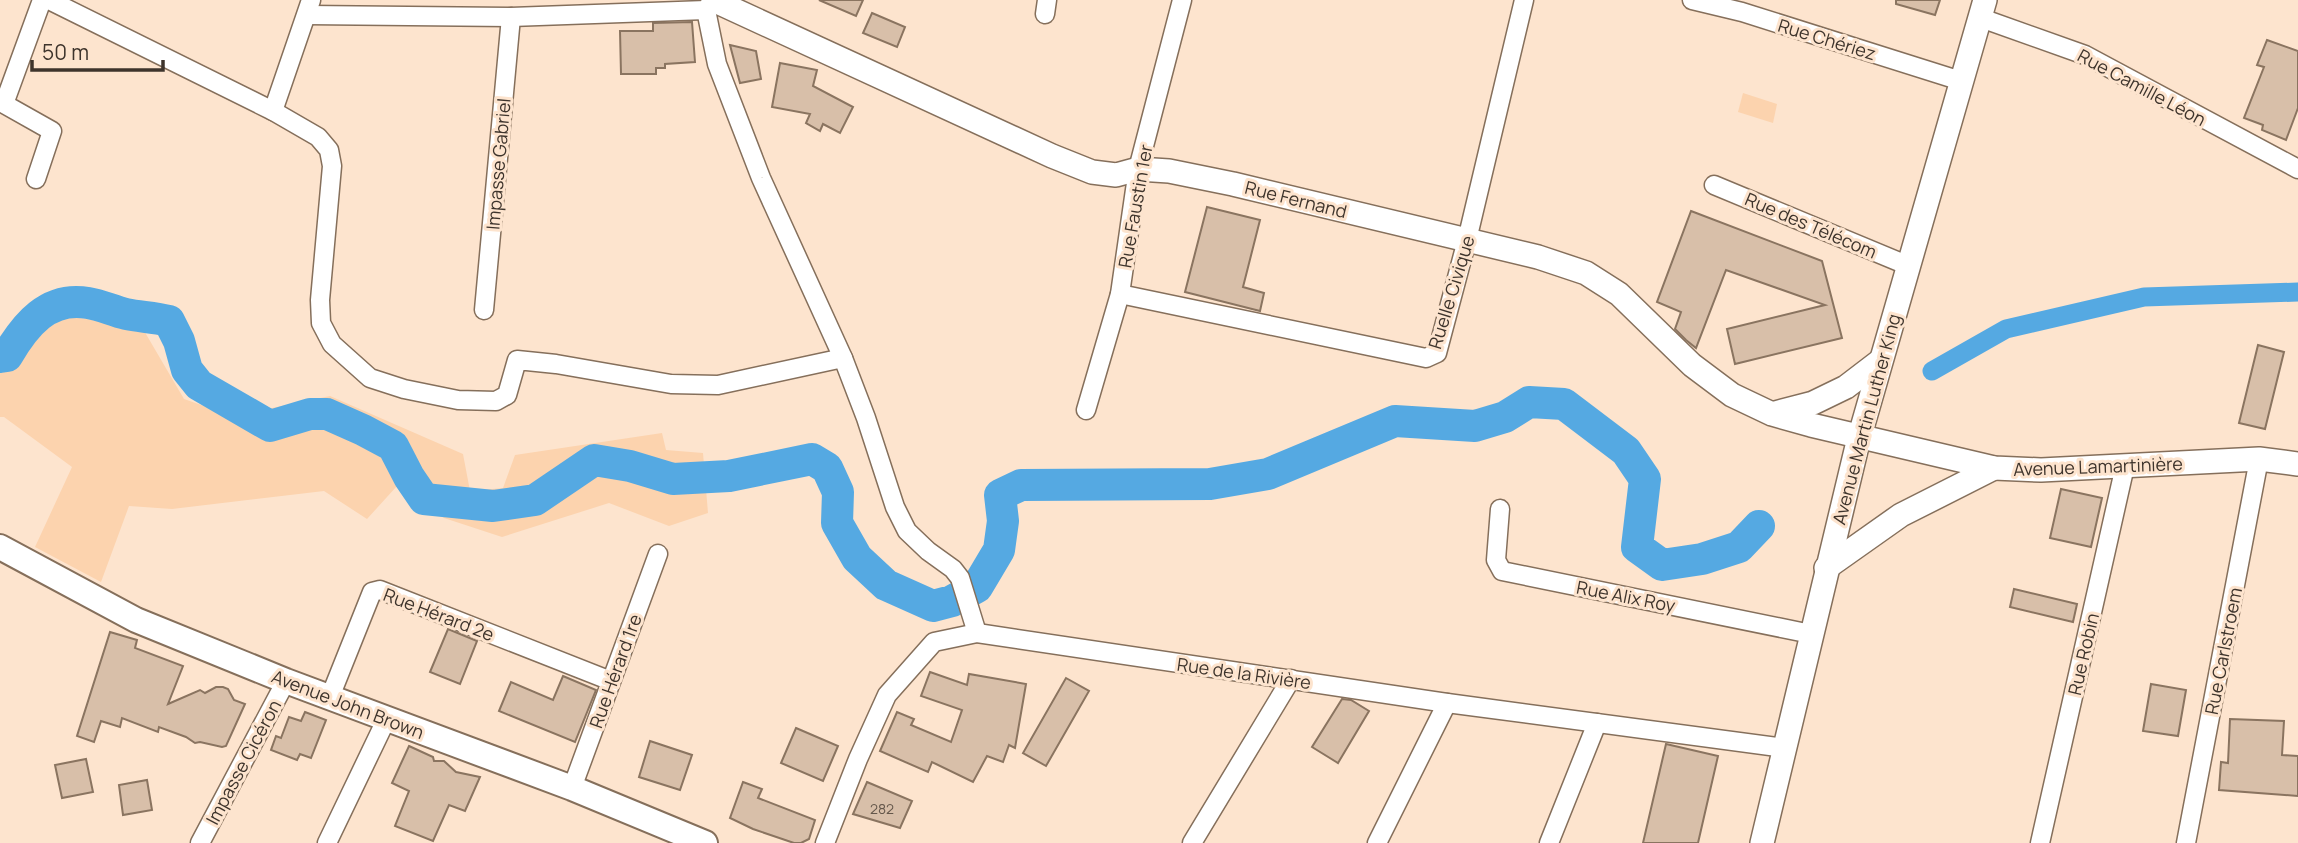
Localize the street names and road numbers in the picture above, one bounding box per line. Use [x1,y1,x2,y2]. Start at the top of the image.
street label: Rue Chériez [1775,13,1879,65]
street label: Rue Camille Léon [2074,43,2210,131]
street label: Impasse Gabriel [480,97,516,231]
street label: Rue Faustin 1er [1112,142,1158,270]
street label: Rue Fernand [1243,175,1349,223]
street label: Rue des Télécom [1742,186,1880,264]
street label: Ruelle Civique [1422,232,1480,352]
street label: Avenue Martin Luther King [1826,311,1906,527]
street label: Avenue Lamartinière [2013,451,2183,481]
street label: Rue Alix Roy [1575,575,1678,617]
street label: Rue Hérard 2e [380,582,498,646]
street label: Rue Carlstroem [2199,585,2247,717]
street label: Rue Hérard 1re [583,611,647,731]
street label: Rue Robin [2062,611,2104,697]
street label: Rue de la Rivière [1175,652,1313,694]
street label: Avenue John Brown [268,664,428,744]
street label: Impasse Cicéron [200,695,286,829]

